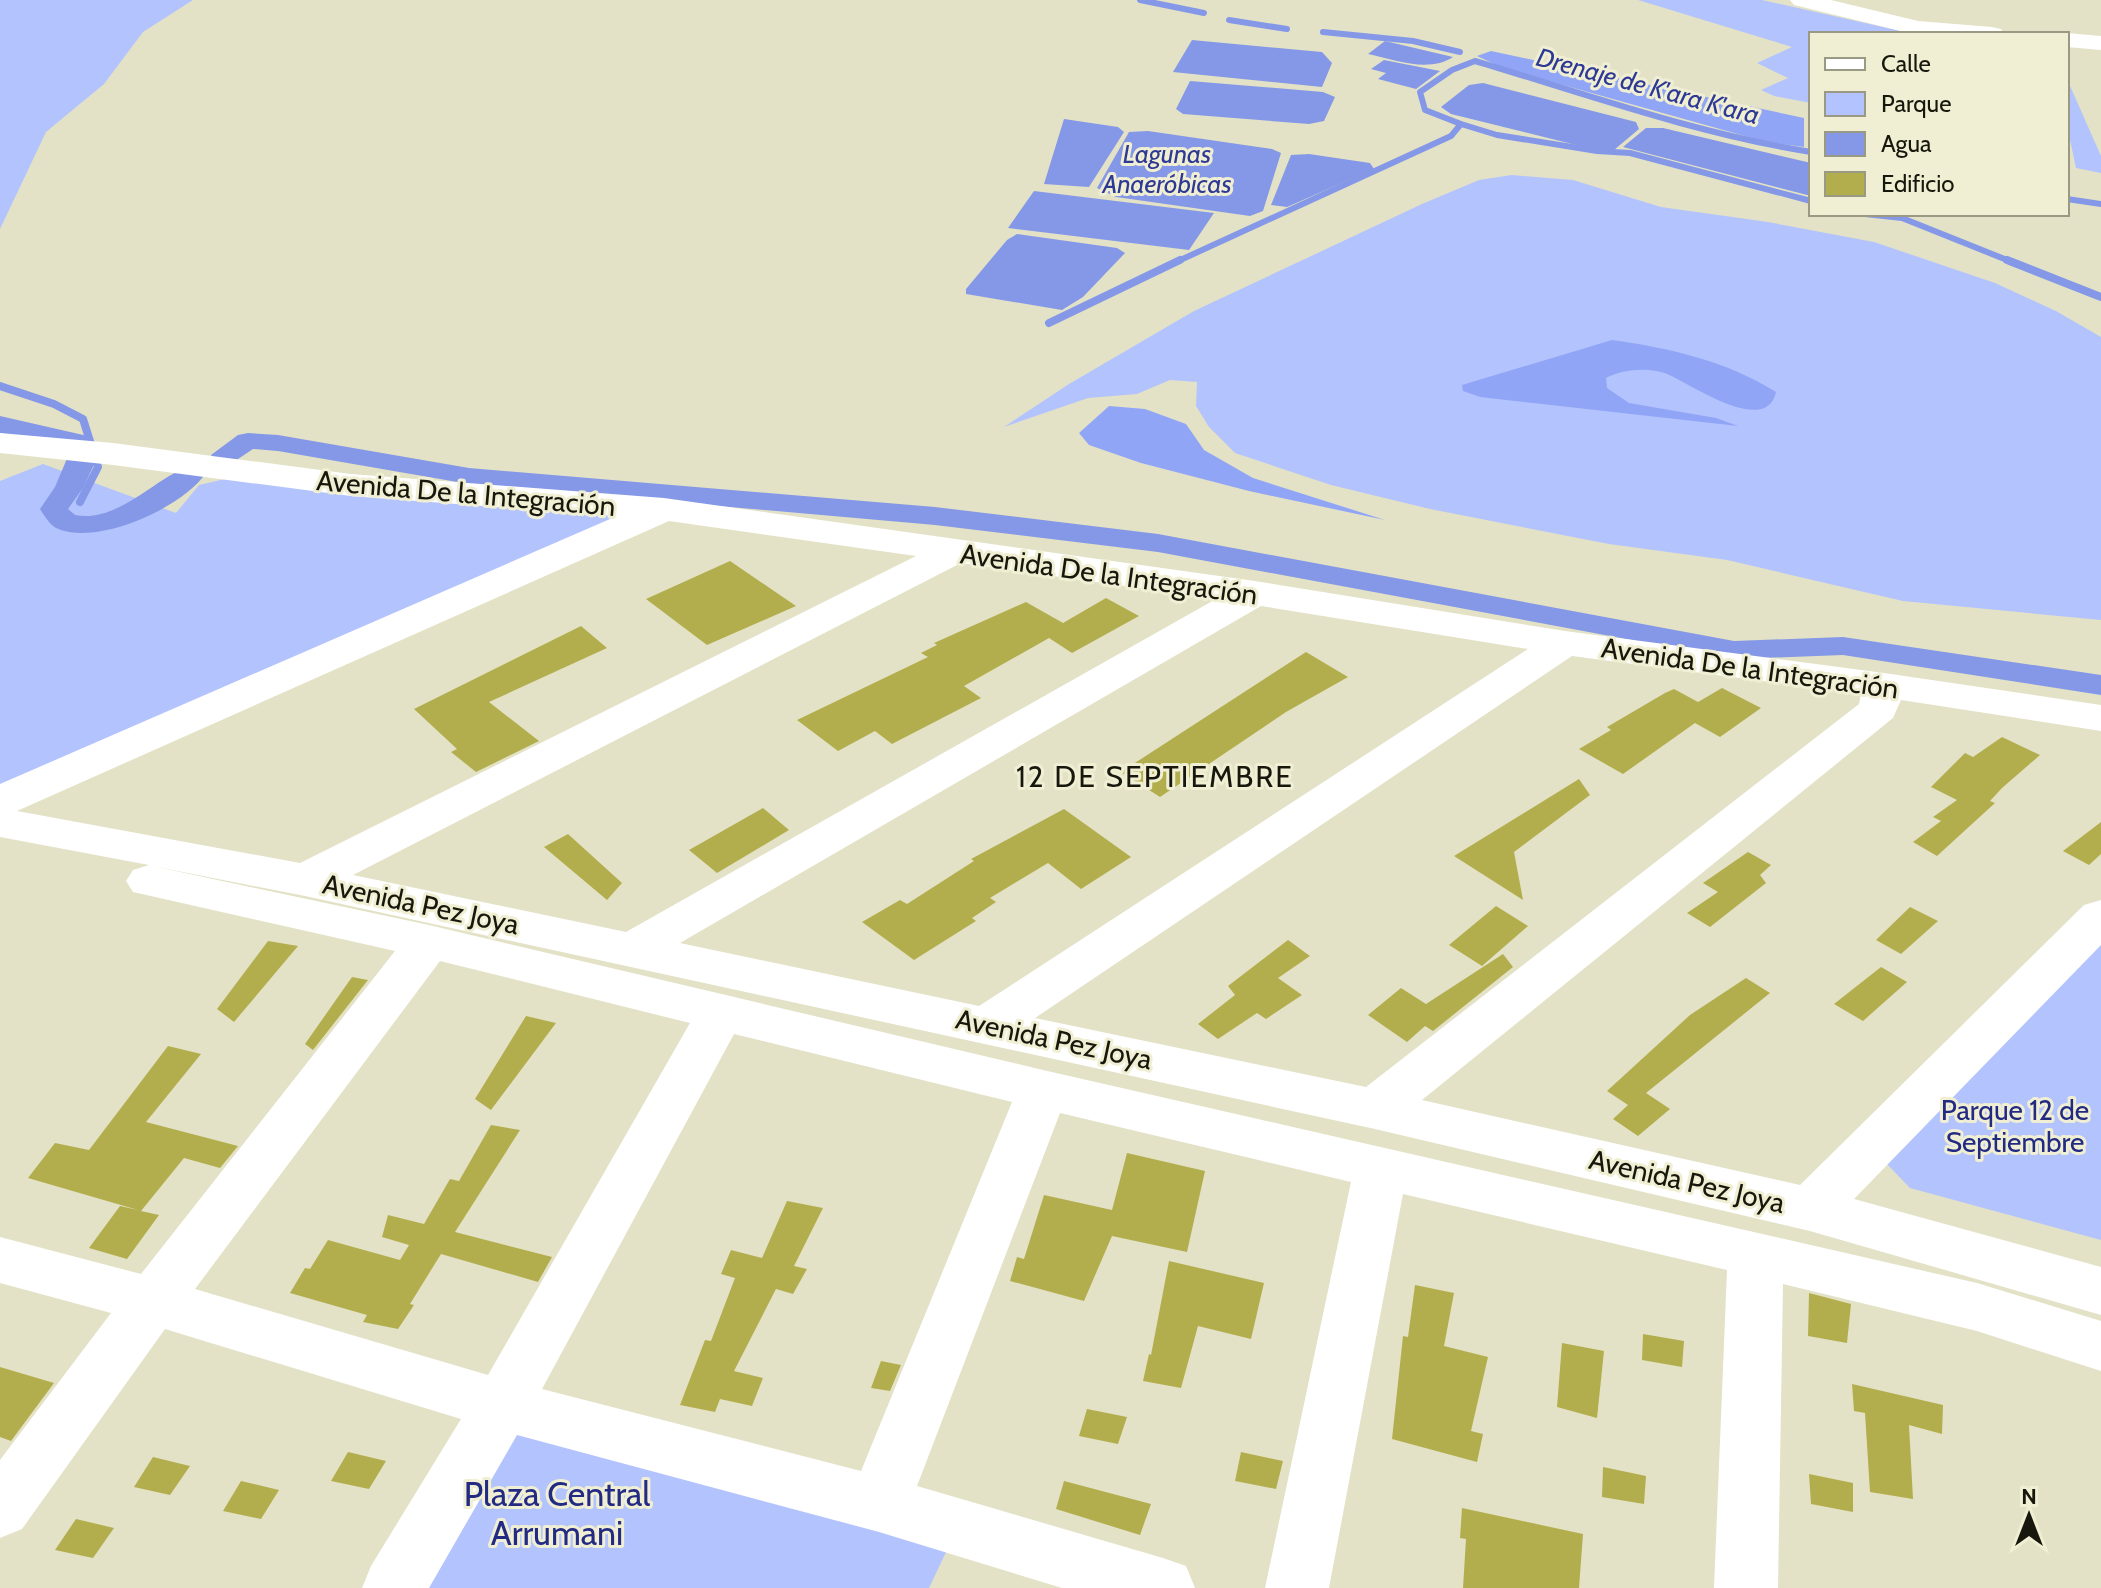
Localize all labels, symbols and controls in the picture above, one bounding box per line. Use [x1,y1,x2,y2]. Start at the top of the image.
legend [1809,32,2069,216]
water label: Drenaje de K'ara K'ara [1533,41,1763,131]
text: Calle [1881,49,1931,78]
text: Parque [1881,89,1951,118]
text: Agua [1881,129,1932,158]
water label: Lagunas Anaeróbicas [1101,138,1232,200]
text: Edificio [1881,169,1955,198]
street label: Avenida De la Integración [315,463,617,523]
street label: Avenida De la Integración [958,536,1260,612]
street label: Avenida De la Integración [1599,630,1901,706]
district label: 12 DE SEPTIEMBRE [1016,758,1294,795]
street label: Avenida Pez Joya [320,867,523,942]
street label: Avenida Pez Joya [953,1002,1156,1077]
park label: Parque 12 de Septiembre [1941,1093,2089,1159]
street label: Avenida Pez Joya [1586,1142,1789,1220]
park label: Plaza Central Arrumani [464,1473,650,1554]
north arrow [1989,1476,2069,1556]
text: N [2021,1483,2037,1510]

